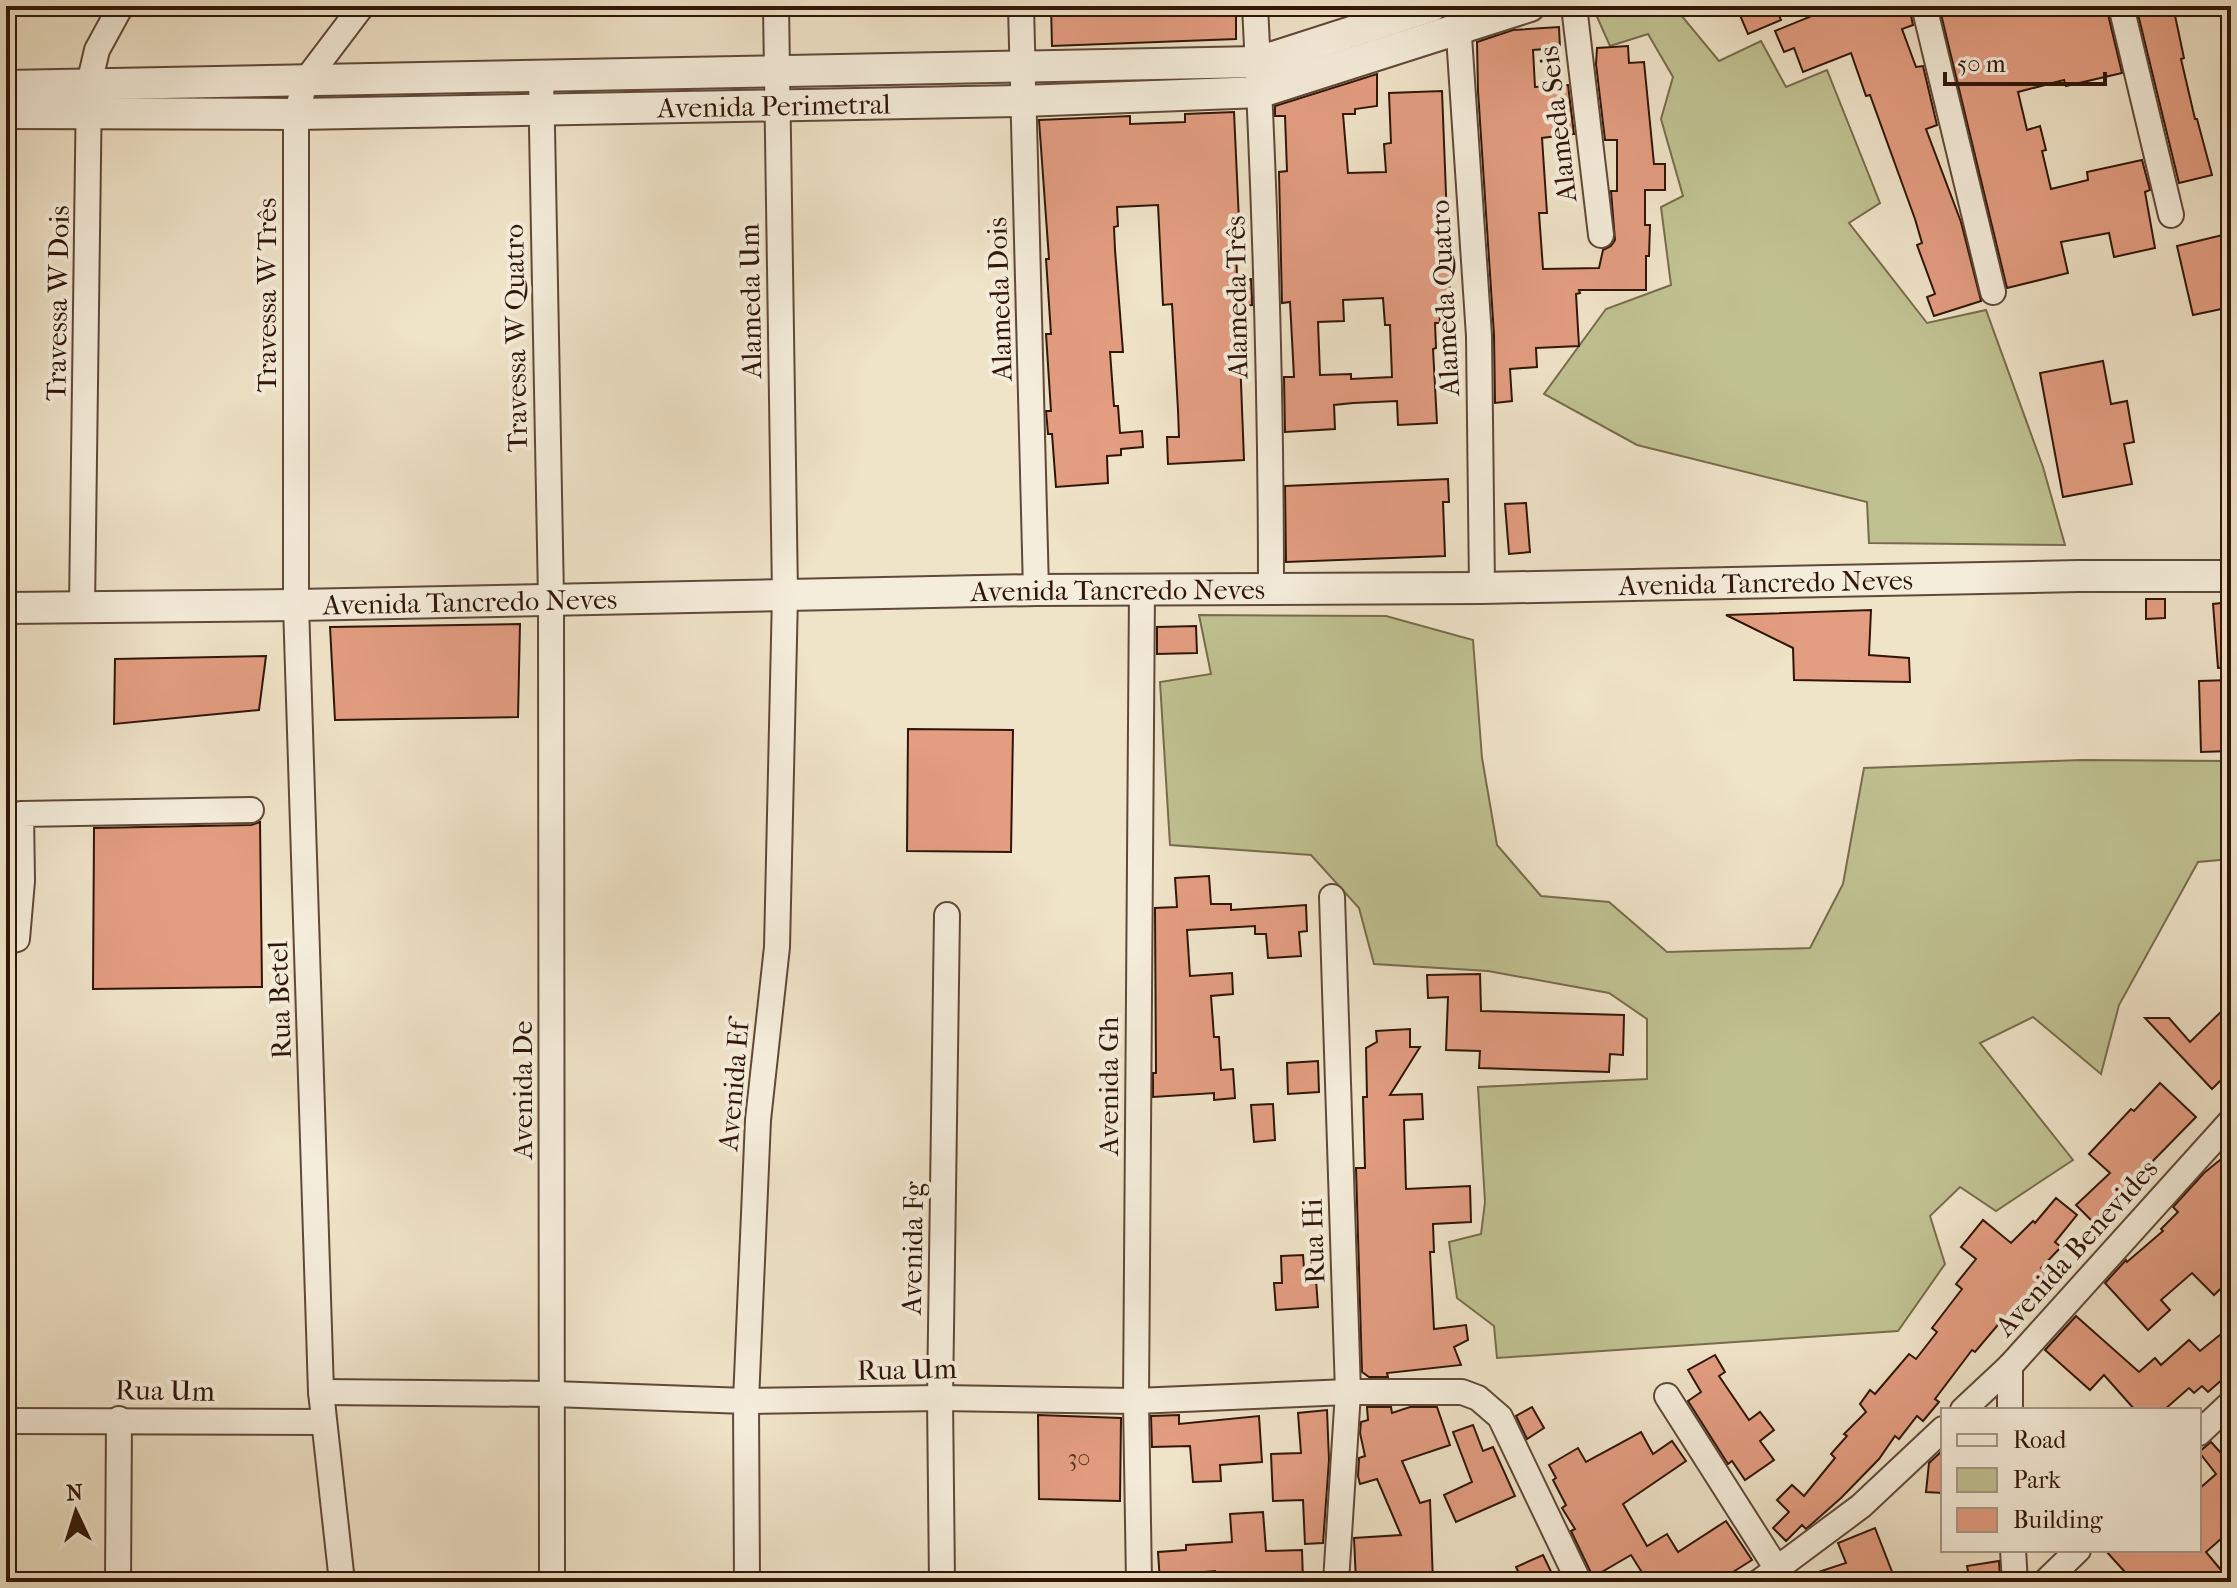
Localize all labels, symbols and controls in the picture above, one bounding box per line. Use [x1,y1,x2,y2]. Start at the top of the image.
scale bar [1945,36,2105,86]
street label: Alameda Seis [1532,44,1584,205]
text: 50 m [1957,50,2006,78]
street label: Avenida Perimetral [656,87,891,125]
street label: Travessa W Três [250,198,283,392]
street label: Alameda Quatro [1423,199,1466,398]
street label: Travessa W Dois [39,205,76,401]
street label: Alameda Três [1219,215,1254,380]
street label: Alameda Dois [980,216,1019,383]
street label: Alameda Um [733,222,768,380]
street label: Travessa W Quatro [497,224,534,452]
street label: Avenida Tancredo Neves [1617,563,1913,602]
street label: Avenida Tancredo Neves [969,573,1265,608]
street label: Avenida Tancredo Neves [321,582,617,621]
street label: Rua Betel [261,940,298,1060]
street label: Avenida Ef [711,1014,756,1153]
street label: Avenida Gh [1092,1016,1125,1156]
street label: Avenida De [506,1021,539,1160]
street label: Avenida Benevides [1988,1152,2164,1343]
street label: Avenida Fg [895,1180,930,1316]
street label: Rua Hi [1296,1198,1331,1284]
street label: Rua Um [857,1352,958,1387]
street label: Rua Um [115,1373,216,1408]
legend [1941,1408,2201,1552]
text: Road [2013,1426,2067,1454]
house number: 30 [1067,1444,1091,1472]
text: Park [2013,1466,2061,1494]
north arrow [36,1472,116,1552]
text: N [65,1479,84,1507]
text: Building [2013,1506,2104,1534]

